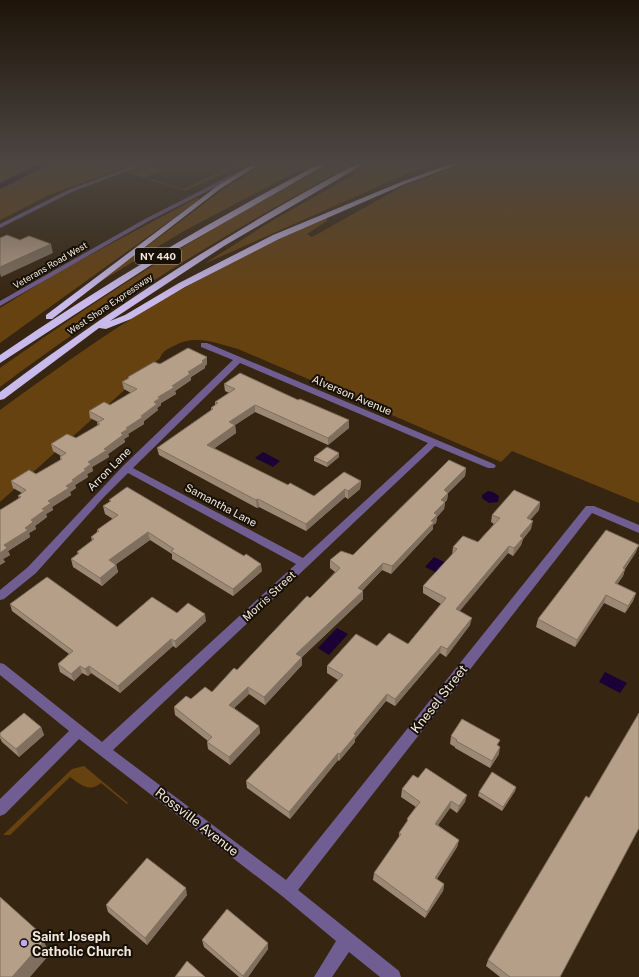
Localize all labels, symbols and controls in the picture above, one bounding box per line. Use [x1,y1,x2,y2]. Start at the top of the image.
street label: Veterans Road West [11,239,89,291]
road number: NY 440 [135,248,181,264]
street label: West Shore Expressway [65,271,155,337]
street label: Alverson Avenue [310,373,394,417]
street label: Arron Lane [85,445,133,493]
street label: Samantha Lane [183,481,259,529]
street label: Morris Street [240,569,298,623]
street label: Knesel Street [408,662,470,736]
street label: Rossville Avenue [152,785,242,859]
place label: Saint Joseph Catholic Church [32,929,132,959]
marker: Saint Joseph Catholic Church [19,938,29,948]

